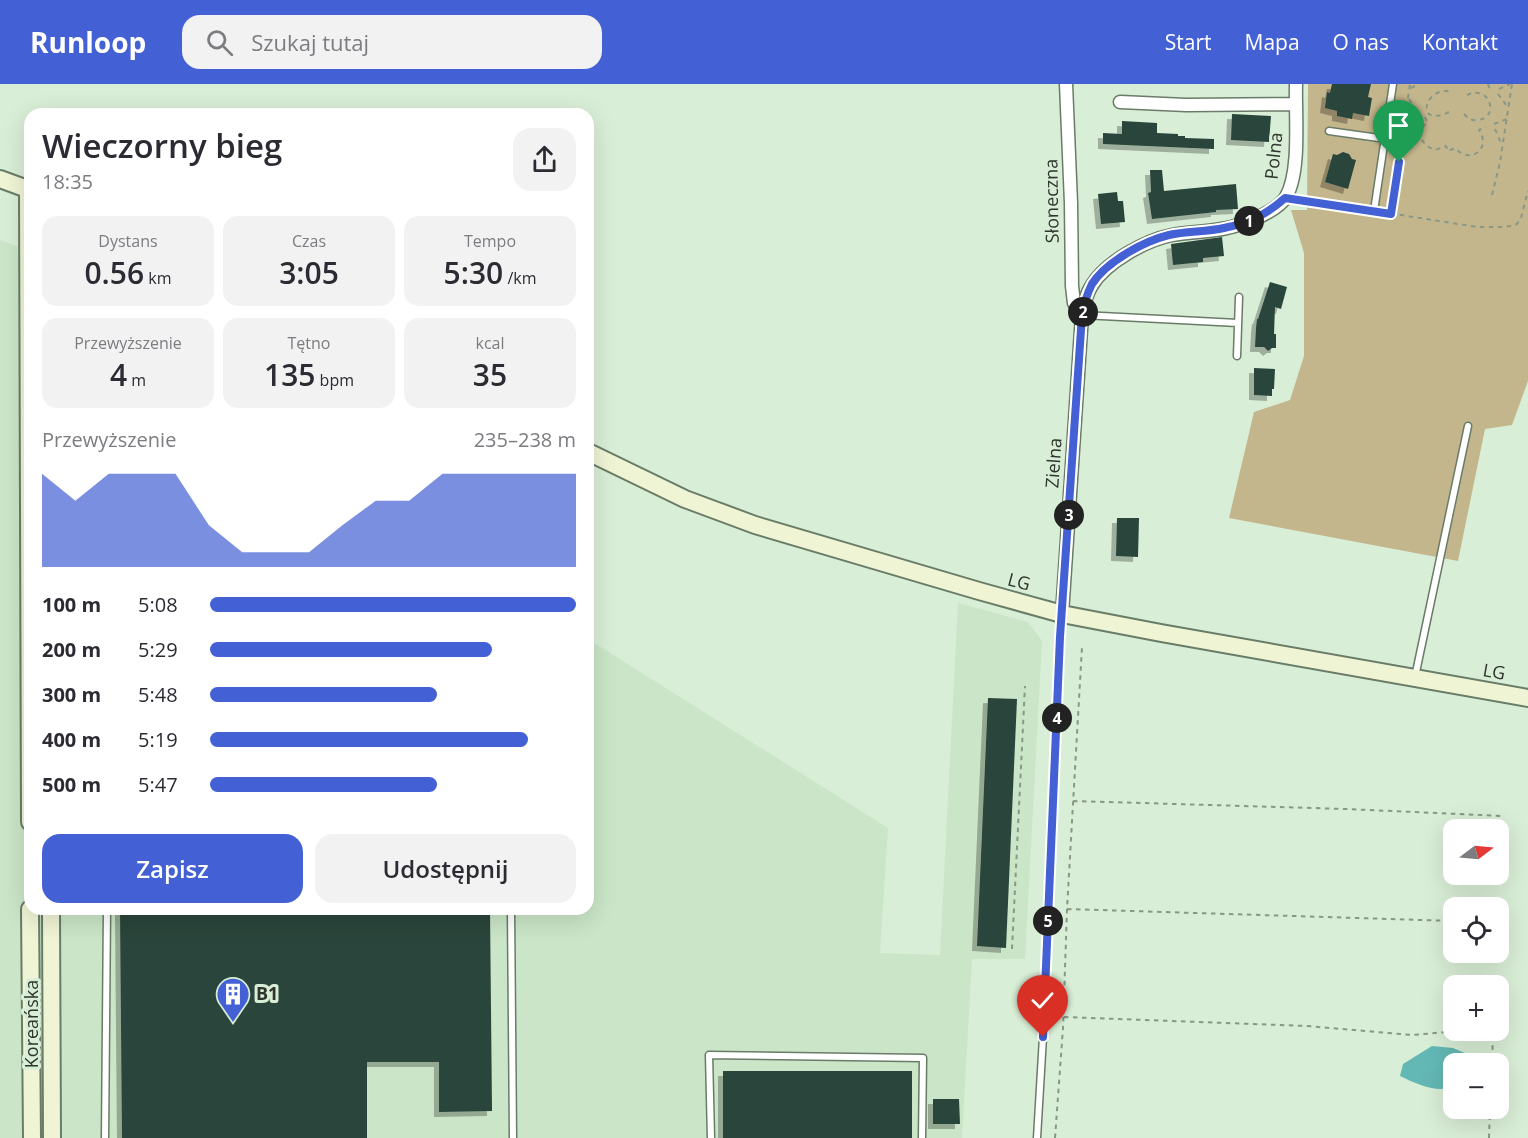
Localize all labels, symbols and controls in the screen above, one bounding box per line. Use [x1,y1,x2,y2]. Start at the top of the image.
search box [182,15,602,69]
text: Runloop [30,23,146,61]
icon: search [203,26,236,59]
text: Szukaj tutaj [251,27,369,57]
text: Start [1165,28,1212,56]
text: Mapa [1245,28,1300,56]
text: O nas [1333,28,1389,56]
text: Kontakt [1422,28,1498,56]
pin [1373,100,1424,162]
icon: arrive [1382,109,1415,142]
text: Wieczorny bieg [42,123,282,168]
button: share [513,128,576,191]
street label: Polna [1259,131,1287,181]
street label: Słoneczna [1038,159,1064,243]
text: 18:35 [42,168,93,195]
pin: 1 [1234,206,1264,236]
text: 1 [1244,210,1254,232]
text: Dystans [98,230,158,252]
text: Czas [292,230,326,252]
text: Tempo [464,230,516,252]
text: 0.56 [84,252,144,293]
text: 3:05 [279,252,339,293]
text: 5:30 [444,252,503,293]
text: km [144,267,172,289]
text: /km [503,267,536,289]
pin: 2 [1068,297,1098,327]
text: 2 [1078,301,1088,323]
text: Przewyższenie [74,332,182,354]
text: Tętno [288,332,330,354]
text: kcal [476,332,505,354]
text: 4 [110,354,127,395]
text: 135 [264,354,315,395]
text: 35 [473,354,507,395]
text: m [127,369,146,391]
text: bpm [315,369,354,391]
text: Przewyższenie [42,426,176,453]
text: 235–238 m [474,426,576,453]
street label: Zielna [1039,437,1067,489]
pin: 3 [1054,500,1084,530]
text: 3 [1064,504,1074,526]
street label: LG [1005,567,1033,596]
text: 100 m [42,591,101,618]
text: 5:08 [138,591,178,618]
text: 200 m [42,636,101,663]
text: 5:29 [138,636,178,663]
street label: LG [1481,657,1507,685]
text: 300 m [42,681,101,708]
text: 5:48 [138,681,178,708]
pin: 4 [1042,703,1072,733]
text: 4 [1052,707,1062,729]
text: 400 m [42,726,101,753]
text: 5:19 [138,726,178,753]
text: 500 m [42,771,101,798]
text: 5:47 [138,771,178,798]
north arrow [1443,819,1509,885]
map controls [1443,819,1509,1119]
button: Zapisz [42,834,303,903]
button: Udostępnij [315,834,576,903]
button: locate [1443,897,1509,963]
pin: 5 [1033,906,1063,936]
text: 5 [1043,910,1053,932]
pin [1017,975,1068,1037]
button: + [1443,975,1509,1041]
building icon: B1 [215,976,251,1023]
street label: Koreańska [19,980,43,1068]
place label: B1 [256,981,278,1005]
icon: check [1026,984,1059,1017]
button: − [1443,1053,1509,1119]

